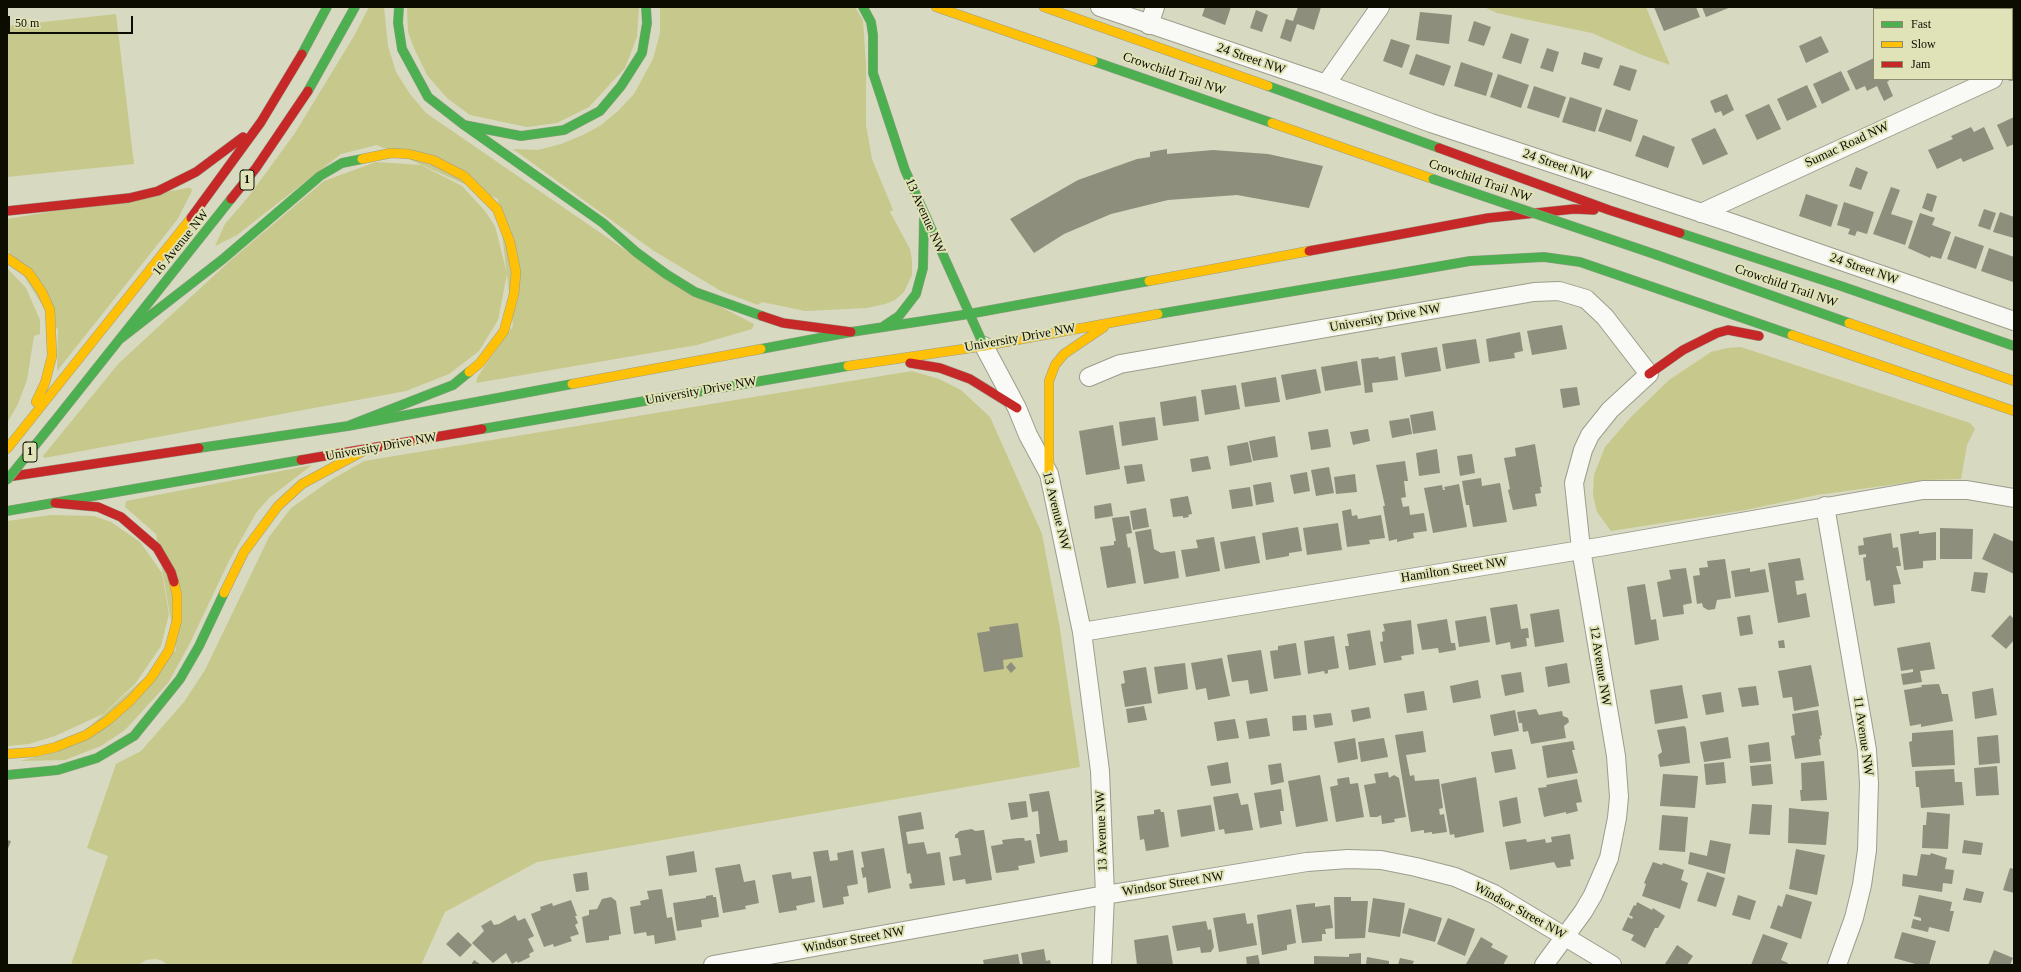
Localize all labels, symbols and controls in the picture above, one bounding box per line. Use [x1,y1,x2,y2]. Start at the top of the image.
scale bar [10,8,135,34]
legend [1873,8,2013,80]
text: 50 m [15,16,39,30]
text: Fast [1911,17,1931,31]
text: Slow [1911,37,1936,51]
street label: 24 Street NW [1215,40,1287,78]
street label: Crowchild Trail NW [1120,49,1228,99]
text: Jam [1911,57,1930,71]
street label: Sumac Road NW [1802,119,1892,171]
street label: 24 Street NW [1521,146,1593,184]
street label: Crowchild Trail NW [1426,156,1534,206]
road number: 1 [240,170,254,190]
street label: 13 Avenue NW [901,176,949,256]
street label: 16 Avenue NW [150,207,212,279]
street label: 24 Street NW [1828,250,1900,288]
street label: Crowchild Trail NW [1732,261,1840,311]
street label: University Drive NW [1328,301,1442,335]
street label: University Drive NW [963,321,1077,355]
street label: University Drive NW [644,374,758,408]
street label: University Drive NW [324,430,438,464]
road number: 1 [23,442,37,462]
street label: 13 Avenue NW [1039,470,1073,552]
street label: Hamilton Street NW [1400,554,1508,586]
street label: 12 Avenue NW [1586,625,1614,707]
street label: 11 Avenue NW [1850,695,1876,777]
street label: 13 Avenue NW [1093,790,1111,872]
street label: Windsor Street NW [1121,868,1225,900]
street label: Windsor Street NW [1471,879,1569,943]
street label: Windsor Street NW [802,923,906,957]

